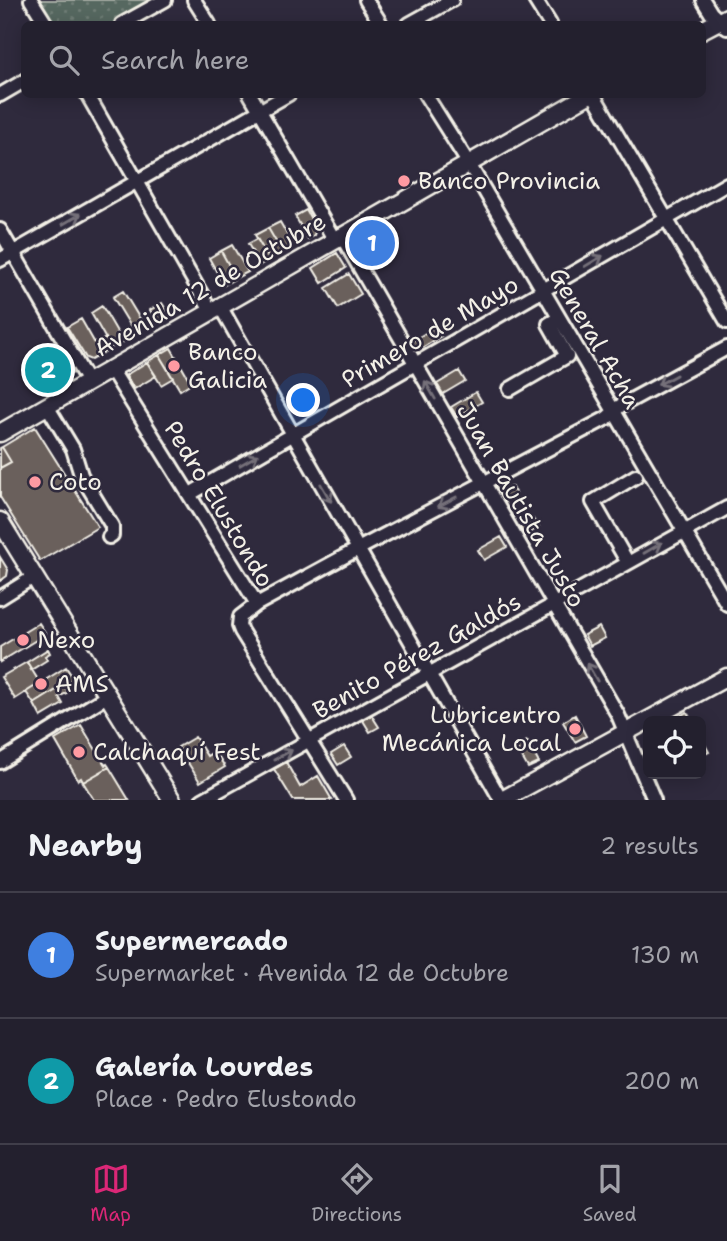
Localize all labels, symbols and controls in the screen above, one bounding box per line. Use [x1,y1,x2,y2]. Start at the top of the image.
search box [21,21,706,98]
icon: search [45,41,83,79]
text: Search here [101,42,250,77]
place label: Banco Provincia [418,165,600,197]
marker: Banco Provincia [396,173,412,189]
street label: Avenida 12 de Octubre [88,205,332,365]
one-way arrow [62,212,82,226]
pin: 1 [349,217,395,269]
one-way arrow [584,254,604,268]
street label: General Acha [542,262,648,414]
street label: Primero de Mayo [336,268,524,396]
place label: Banco Galicia [188,336,267,396]
pin: 2 [25,344,71,396]
marker: Banco Galicia [166,358,182,374]
one-way arrow [657,374,678,388]
one-way arrow [423,380,437,400]
your location [286,383,320,417]
street label: Juan Bautista Justo [449,397,593,613]
street label: Pedro Elustondo [157,415,281,593]
one-way arrow [238,453,259,466]
place label: Coto [49,466,102,498]
marker: Coto [27,474,43,490]
one-way arrow [320,482,333,503]
one-way arrow [437,495,458,509]
one-way arrow [642,541,662,555]
street label: Benito Pérez Galdós [307,585,527,727]
place label: Nexo [37,624,95,656]
marker: Nexo [15,632,31,648]
one-way arrow [585,662,599,682]
place label: AMS [55,668,109,700]
marker: AMS [33,676,49,692]
place label: Lubricentro Mecánica Local [382,699,562,759]
map controls [643,716,706,779]
button: locate [643,716,706,779]
marker: Lubricentro Mecánica Local [567,721,583,737]
place label: Calchaquí Fest [93,736,261,768]
marker: Calchaquí Fest [71,744,87,760]
one-way arrow [272,748,292,762]
text: Nearby [28,825,143,866]
text: 2 results [600,831,699,861]
text: Supermercado [95,923,288,958]
text: 1 [46,940,56,970]
text: 130 m [631,940,699,970]
text: Supermarket · Avenida 12 de Octubre [95,958,509,988]
text: Galería Lourdes [95,1049,313,1084]
text: 2 [43,1066,59,1096]
text: 200 m [624,1066,699,1096]
text: Place · Pedro Elustondo [95,1084,357,1114]
tab: Map [90,1160,131,1227]
tab: Directions [312,1160,402,1227]
tab: Saved [583,1160,637,1227]

